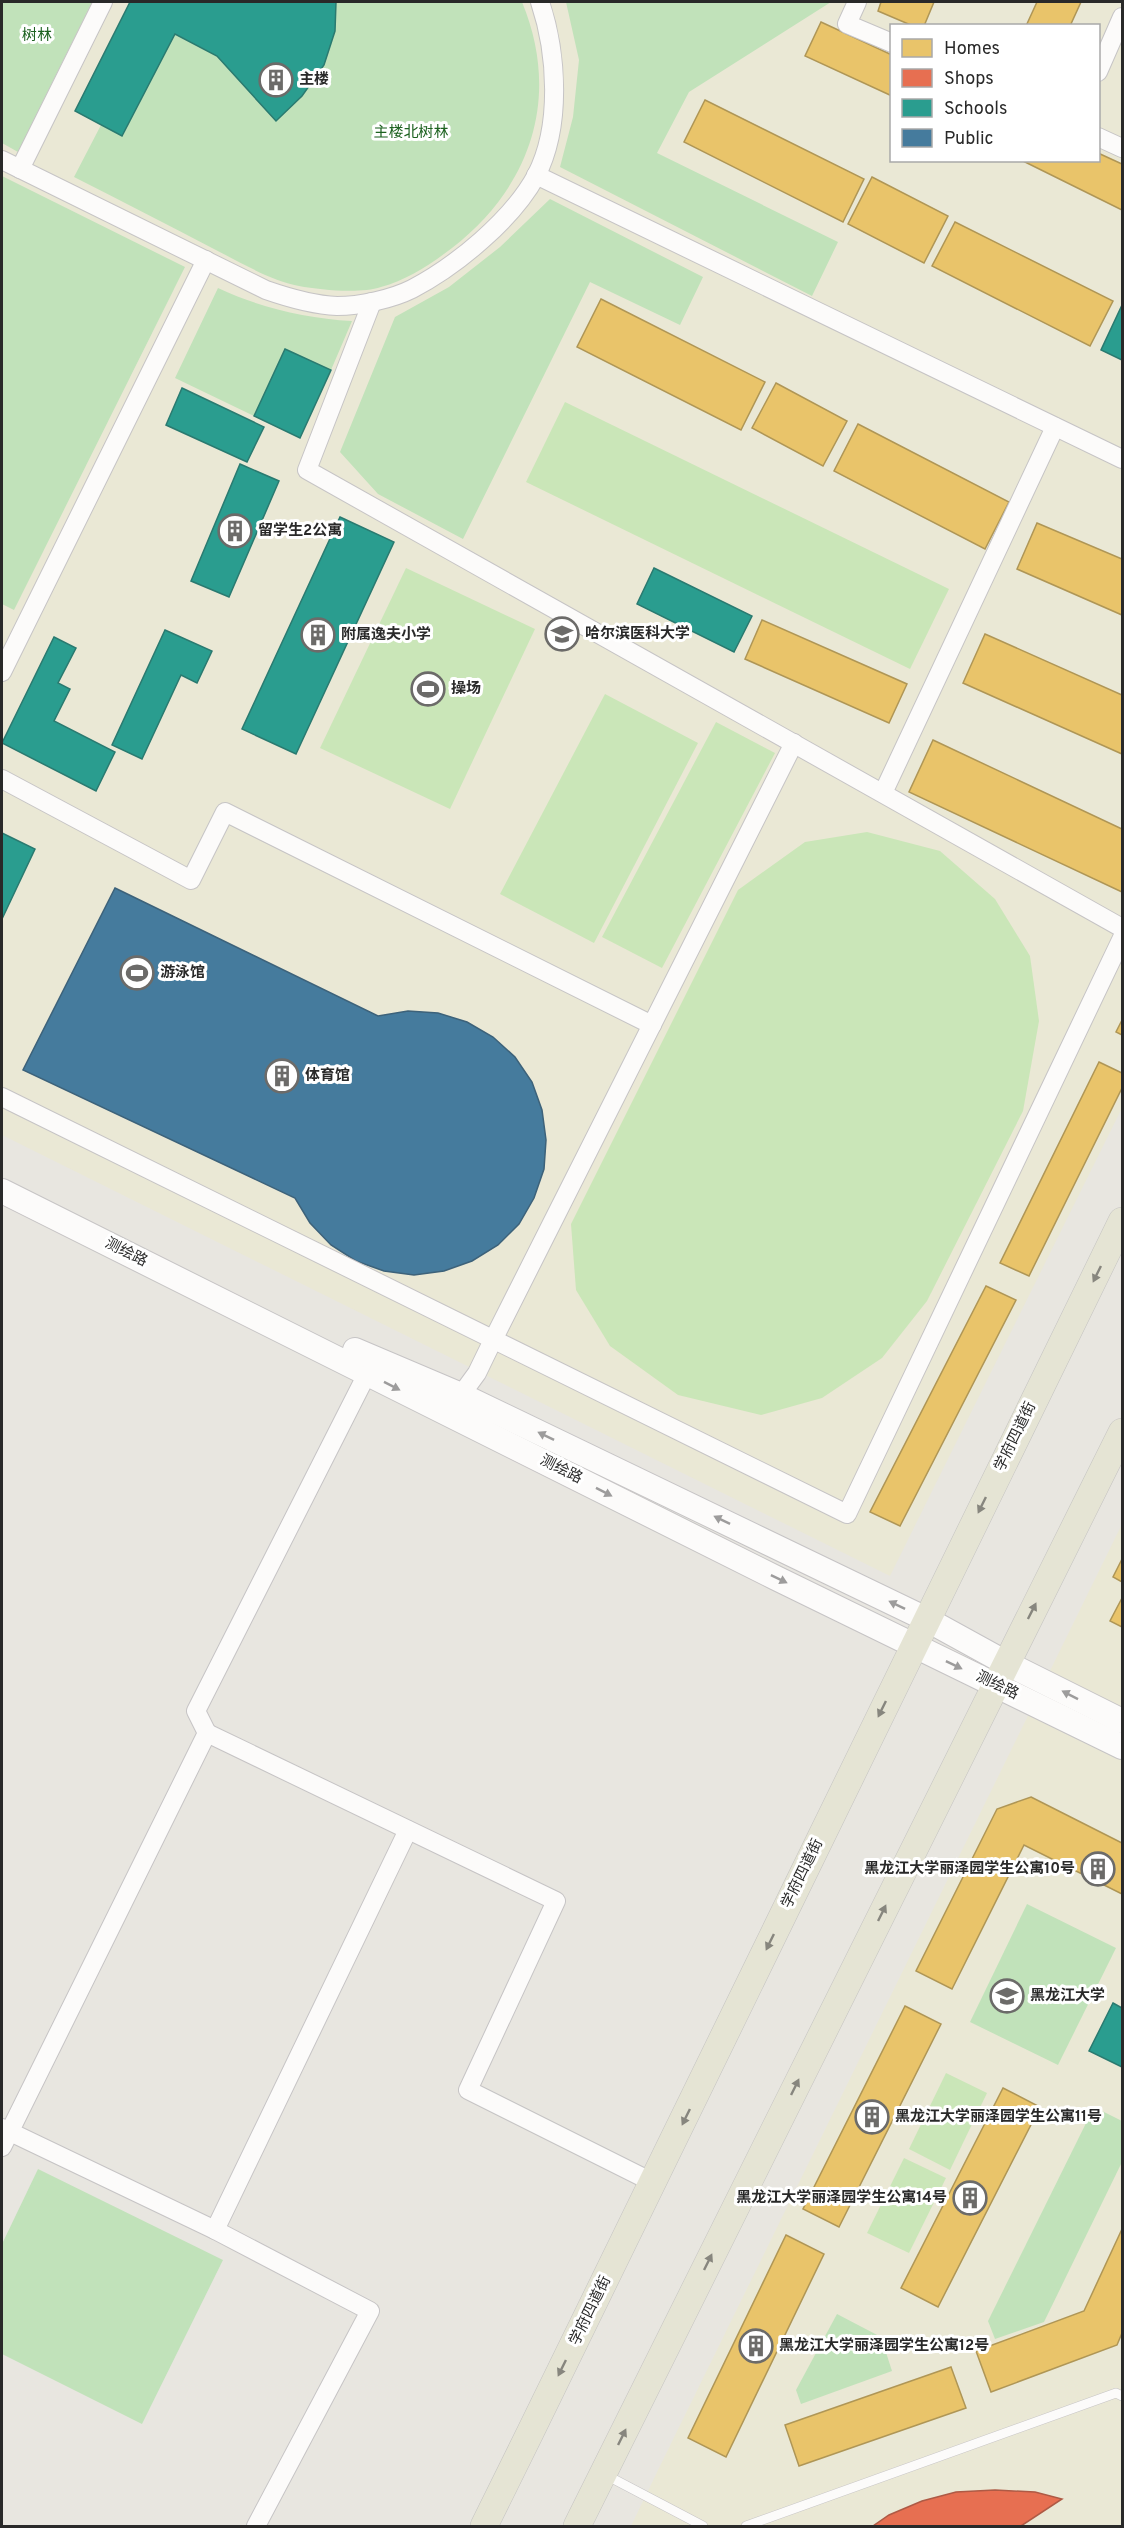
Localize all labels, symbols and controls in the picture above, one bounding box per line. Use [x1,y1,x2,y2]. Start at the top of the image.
legend [890,24,1100,162]
park label: 树林 [22,26,52,46]
text: Homes [944,38,1000,61]
building icon: 主楼 [258,62,294,98]
text: Shops [944,68,994,91]
place label: 主楼 [299,71,329,90]
text: Schools [944,98,1007,121]
park label: 主楼北树林 [373,123,449,143]
text: Public [944,128,994,151]
building icon: 留学生2公寓 [217,513,253,549]
place label: 留学生2公寓 [258,521,342,541]
school or university icon: 哈尔滨医科大学 [544,616,580,652]
building icon: 附属逸夫小学 [300,617,336,653]
place label: 哈尔滨医科大学 [585,624,690,644]
place label: 附属逸夫小学 [341,625,431,645]
sports icon: 操场 [410,671,446,707]
place label: 操场 [451,680,481,699]
sports icon: 游泳馆 [119,955,155,991]
place label: 游泳馆 [160,964,205,983]
building icon: 体育馆 [264,1058,300,1094]
place label: 体育馆 [305,1067,350,1086]
street label: 测绘路 [102,1233,151,1272]
one-way arrow [1092,1265,1101,1282]
one-way arrow [384,1381,401,1391]
street label: 学府四道街 [991,1399,1041,1475]
one-way arrow [538,1431,555,1440]
street label: 测绘路 [537,1450,586,1489]
one-way arrow [596,1487,613,1497]
one-way arrow [978,1496,987,1513]
one-way arrow [713,1516,730,1525]
one-way arrow [770,1574,787,1584]
one-way arrow [889,1600,906,1609]
one-way arrow [1027,1602,1037,1619]
one-way arrow [945,1660,962,1669]
street label: 测绘路 [973,1667,1022,1704]
one-way arrow [1062,1690,1079,1700]
one-way arrow [878,1701,887,1718]
street label: 学府四道街 [778,1836,828,1912]
building icon: 黑龙江大学丽泽园学生公寓10号 [1080,1851,1116,1887]
place label: 黑龙江大学丽泽园学生公寓10号 [864,1859,1075,1879]
one-way arrow [877,1904,886,1921]
one-way arrow [766,1933,775,1950]
school or university icon: 黑龙江大学 [989,1978,1025,2014]
place label: 黑龙江大学 [1030,1986,1105,2006]
one-way arrow [790,2079,800,2096]
building icon: 黑龙江大学丽泽园学生公寓11号 [854,2099,890,2135]
place label: 黑龙江大学丽泽园学生公寓11号 [895,2107,1102,2127]
one-way arrow [681,2109,690,2126]
building icon: 黑龙江大学丽泽园学生公寓14号 [952,2180,988,2216]
place label: 黑龙江大学丽泽园学生公寓14号 [736,2188,947,2208]
one-way arrow [703,2253,713,2271]
street label: 学府四道街 [566,2273,616,2349]
building icon: 黑龙江大学丽泽园学生公寓12号 [738,2328,774,2364]
place label: 黑龙江大学丽泽园学生公寓12号 [779,2336,989,2356]
one-way arrow [558,2359,567,2376]
one-way arrow [617,2428,626,2445]

